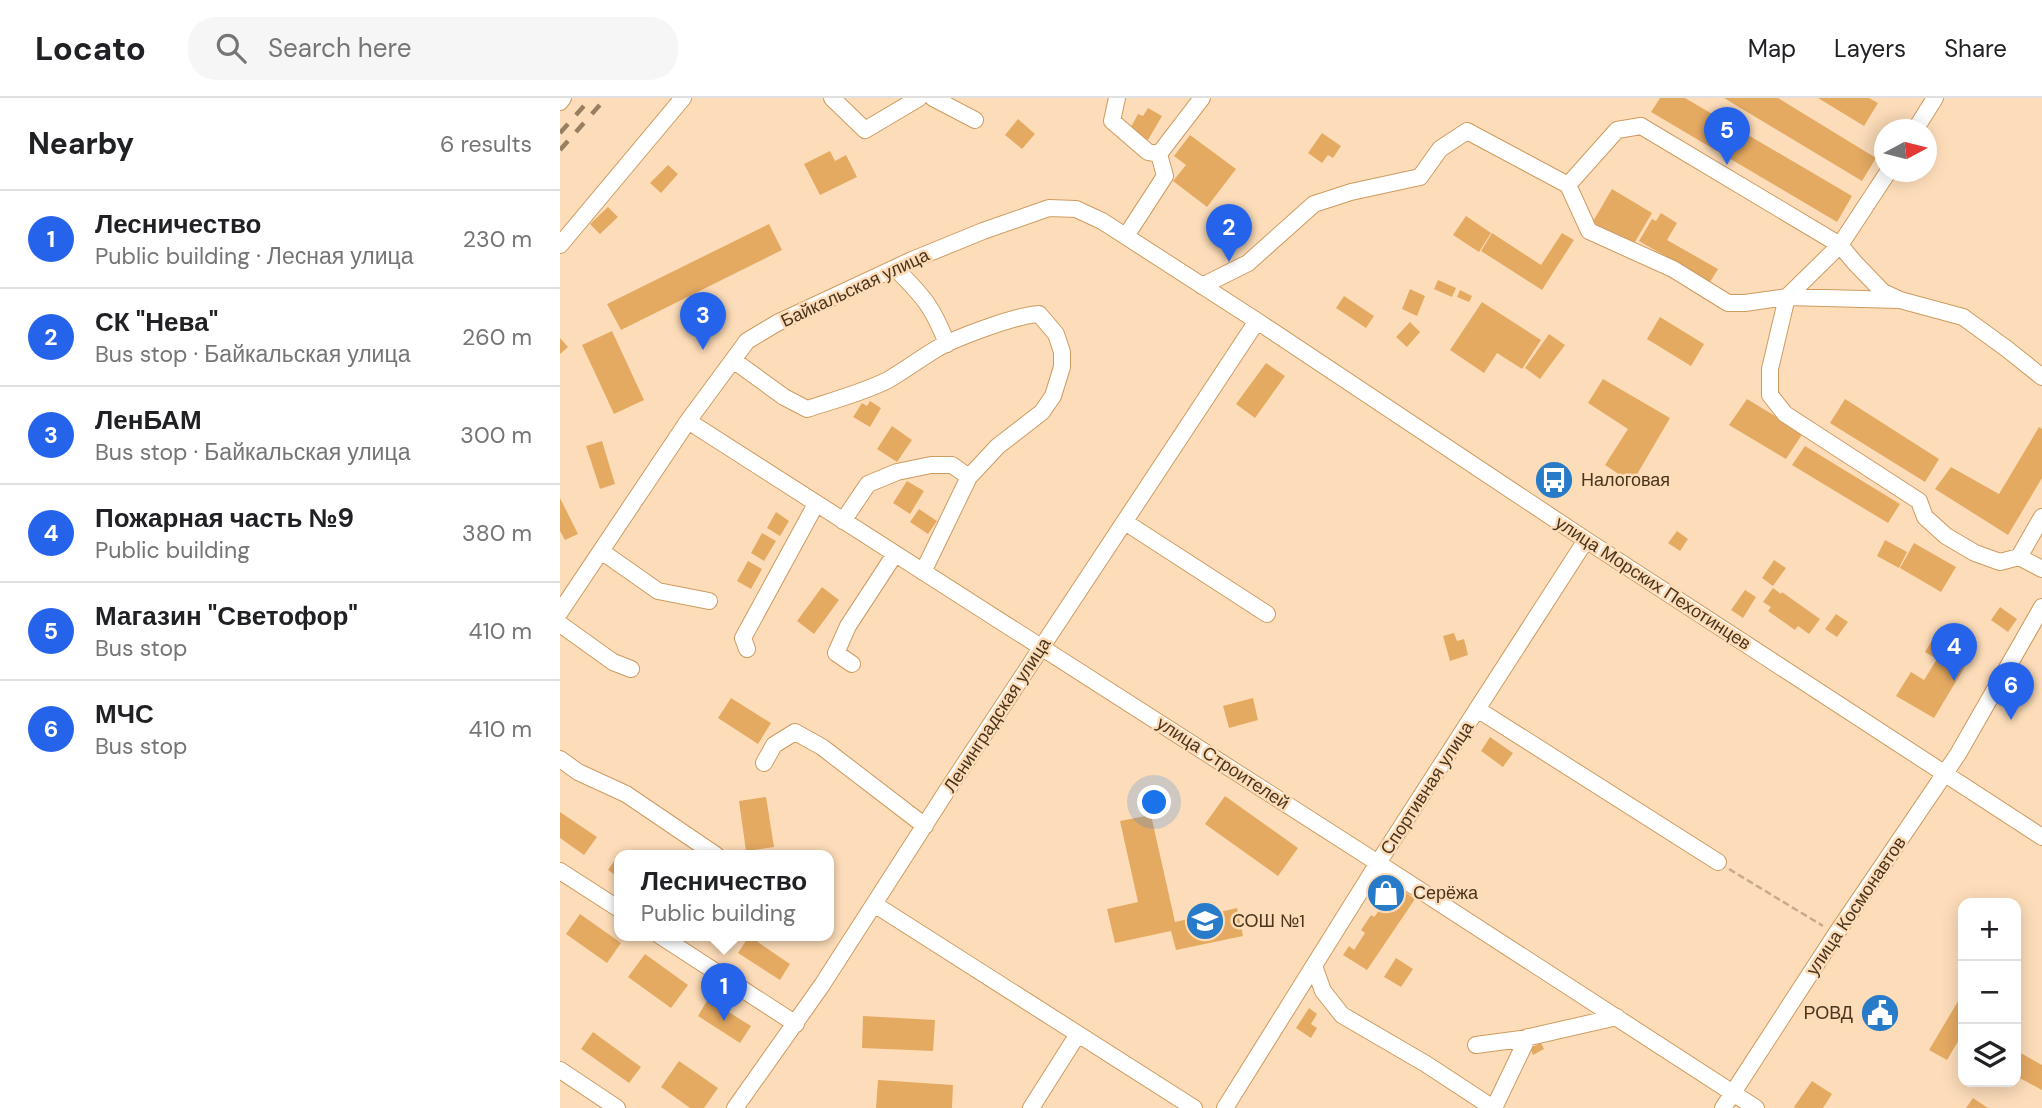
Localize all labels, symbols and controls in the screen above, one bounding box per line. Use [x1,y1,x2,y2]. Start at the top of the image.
search box [188,17,678,80]
text: Locato [35,27,146,70]
icon: search [212,29,250,67]
text: Search here [268,31,411,65]
text: Map [1748,33,1796,64]
text: Layers [1834,33,1906,64]
text: Share [1944,33,2007,64]
pin: 5 [1704,107,1750,165]
north arrow [1874,119,1937,182]
text: Nearby [28,124,134,163]
text: 6 results [440,129,532,159]
pin: 2 [1206,204,1252,262]
text: Лесничество [95,207,261,241]
text: 1 [47,224,55,254]
text: 230 m [463,224,532,254]
text: Public building · Лесная улица [95,241,414,271]
street label: Байкальская улица [777,243,934,333]
pin: 3 [680,292,726,350]
text: СК "Нева" [95,305,218,339]
text: 2 [44,322,58,352]
text: 260 m [462,322,532,352]
text: Bus stop · Байкальская улица [95,339,410,369]
text: ЛенБАМ [95,403,202,437]
text: 3 [44,420,58,450]
text: 300 m [460,420,532,450]
text: Bus stop · Байкальская улица [95,437,410,467]
bus stop icon: Налоговая [1533,459,1575,501]
place label: Налоговая [1581,468,1670,492]
text: Пожарная часть №9 [95,501,354,535]
street label: улица Морских Пехотинцев [1550,511,1756,655]
text: 4 [44,518,58,548]
text: 380 m [462,518,532,548]
text: Public building [95,535,250,565]
text: Магазин "Светофор" [95,599,358,633]
text: 5 [44,616,58,646]
text: 410 m [469,616,532,646]
pin: 4 [1931,623,1977,681]
street label: Ленинградская улица [938,632,1057,797]
text: Bus stop [95,633,187,663]
pin: 6 [1988,662,2034,720]
text: МЧС [95,697,154,731]
street label: улица Строителей [1152,711,1294,815]
text: 6 [44,714,58,744]
text: 410 m [469,714,532,744]
street label: Спортивная улица [1375,716,1480,859]
text: Bus stop [95,731,187,761]
your location [1137,785,1171,819]
street label: улица Космонавтов [1801,832,1911,980]
popup [614,850,834,941]
text: Лесничество [641,864,807,898]
shop icon: Серёжа [1365,872,1407,914]
place label: Серёжа [1413,881,1479,905]
text: Public building [641,898,796,928]
map controls [1958,898,2021,1087]
button: + [1958,898,2021,961]
school or university icon: СОШ №1 [1184,900,1226,942]
place label: СОШ №1 [1232,909,1305,933]
button: − [1958,961,2021,1024]
pin: 1 [701,963,747,1021]
public building icon: РОВД [1859,992,1901,1034]
place label: РОВД [1804,1001,1853,1025]
button: layers [1958,1024,2021,1087]

